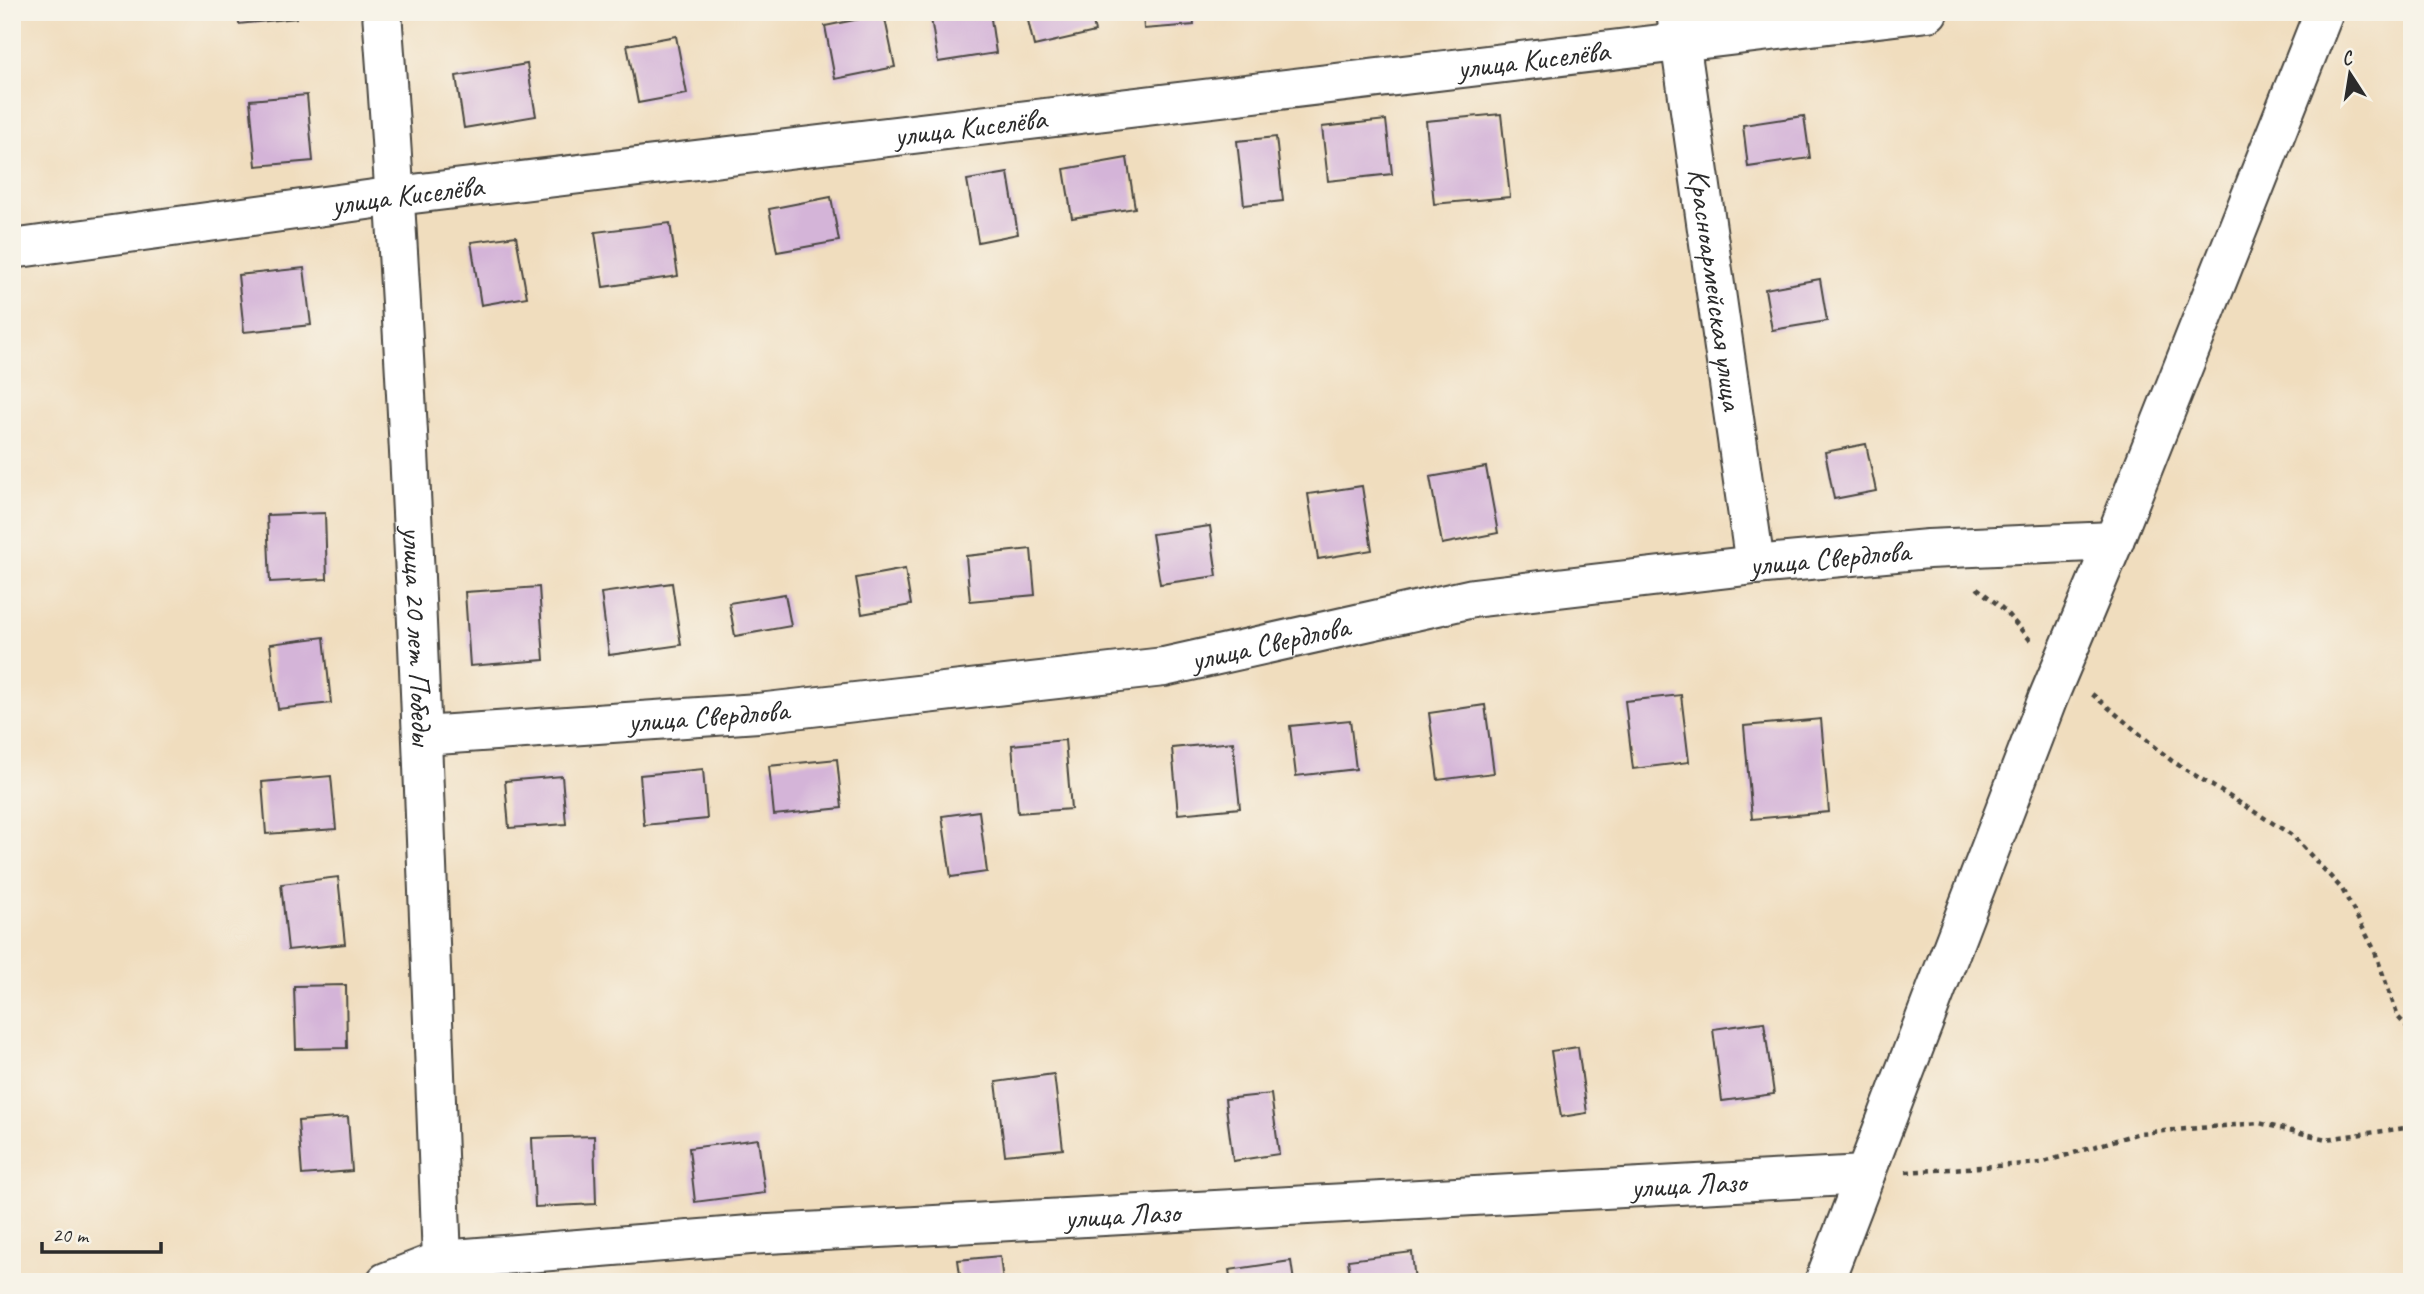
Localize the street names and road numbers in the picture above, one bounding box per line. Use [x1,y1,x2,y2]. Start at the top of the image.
street label: улица Киселёва [1453,31,1613,88]
street label: улица Киселёва [890,99,1050,155]
street label: улица Киселёва [327,166,487,224]
street label: Красноармейская улица [1680,166,1752,414]
street label: улица 20 лет Победы [394,524,441,748]
street label: улица Свердлова [1746,532,1914,585]
street label: улица Свердлова [1185,607,1355,680]
street label: улица Свердлова [625,690,793,741]
street label: улица Лазо [1628,1162,1750,1207]
street label: улица Лазо [1062,1193,1184,1237]

